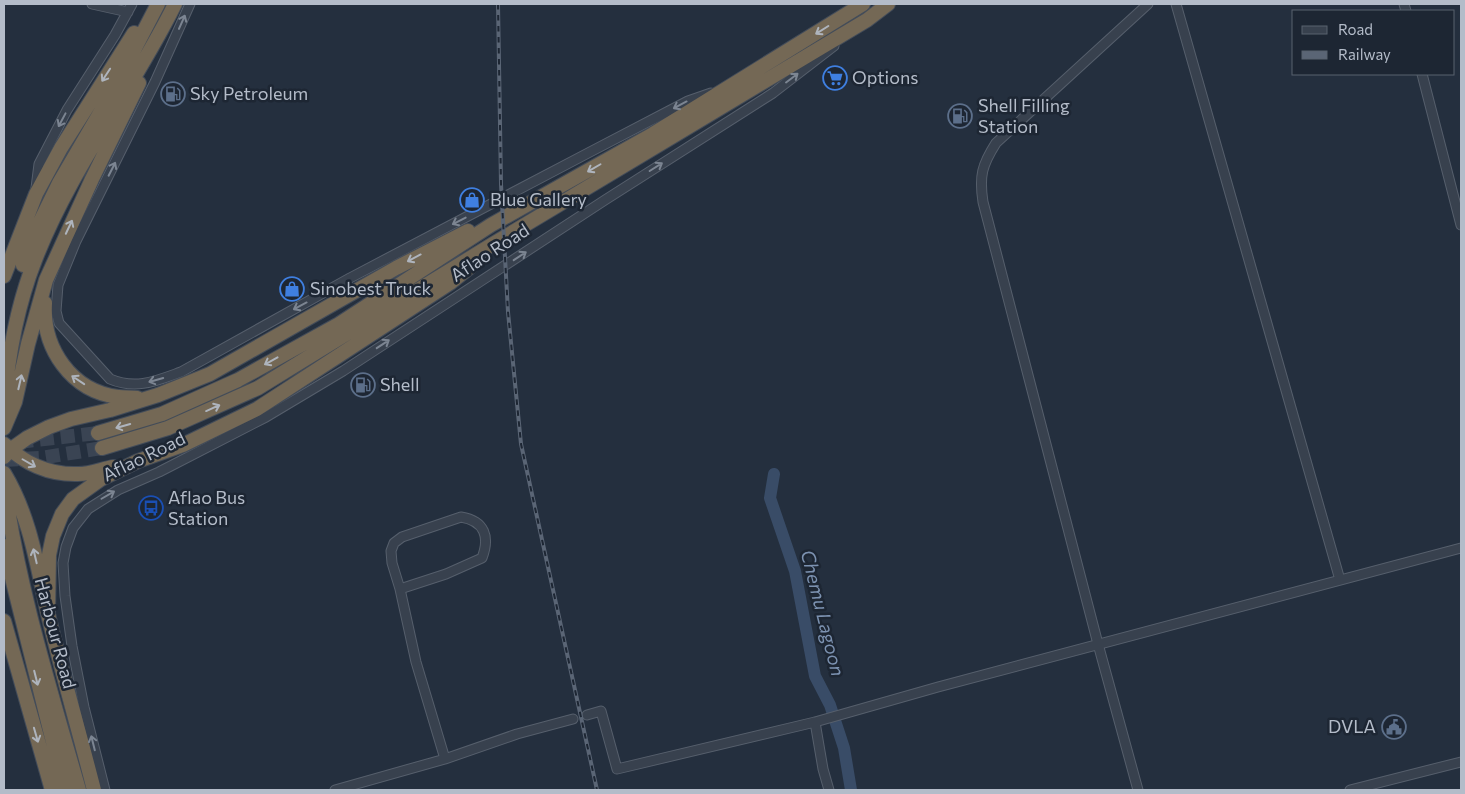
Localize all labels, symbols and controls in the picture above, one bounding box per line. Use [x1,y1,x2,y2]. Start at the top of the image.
legend [1292,10,1455,75]
one-way arrow [177,15,187,30]
text: Road [1338,20,1373,38]
one-way arrow [815,25,829,35]
text: Railway [1338,45,1391,63]
supermarket icon: Options [822,65,848,91]
place label: Options [852,66,919,88]
one-way arrow [101,68,111,82]
one-way arrow [785,73,798,84]
fuel station icon: Sky Petroleum [160,81,186,107]
place label: Sky Petroleum [190,82,308,104]
place label: Shell Filling Station [978,94,1070,137]
one-way arrow [672,100,687,110]
fuel station icon: Shell Filling Station [947,103,973,129]
one-way arrow [57,113,67,128]
one-way arrow [108,162,117,177]
one-way arrow [649,162,663,173]
one-way arrow [587,163,601,173]
shop icon: Blue Gallery [459,187,485,213]
place label: Blue Gallery [490,188,587,210]
one-way arrow [451,216,466,226]
street label: Aflao Road [446,219,533,286]
one-way arrow [64,220,74,235]
one-way arrow [512,251,526,261]
one-way arrow [407,253,422,263]
shop icon: Sinobest Truck [279,276,305,302]
place label: Sinobest Truck [310,277,432,299]
one-way arrow [292,301,307,311]
one-way arrow [376,339,390,349]
one-way arrow [264,357,279,367]
fuel station icon: Shell [350,372,376,398]
place label: Shell [380,373,420,395]
one-way arrow [16,374,25,390]
one-way arrow [71,375,85,385]
one-way arrow [148,376,164,386]
one-way arrow [205,403,220,413]
one-way arrow [115,421,131,431]
street label: Aflao Road [99,427,189,486]
one-way arrow [22,458,36,468]
place label: Aflao Bus Station [168,486,245,529]
one-way arrow [101,490,115,500]
bus stop icon: Aflao Bus Station [138,495,164,521]
water label: Chemu Lagoon [797,547,850,678]
one-way arrow [30,549,39,565]
street label: Harbour Road [31,575,81,691]
one-way arrow [32,669,41,685]
public building icon: DVLA [1381,714,1407,740]
place label: DVLA [1328,715,1376,737]
one-way arrow [32,726,42,742]
one-way arrow [88,735,97,751]

